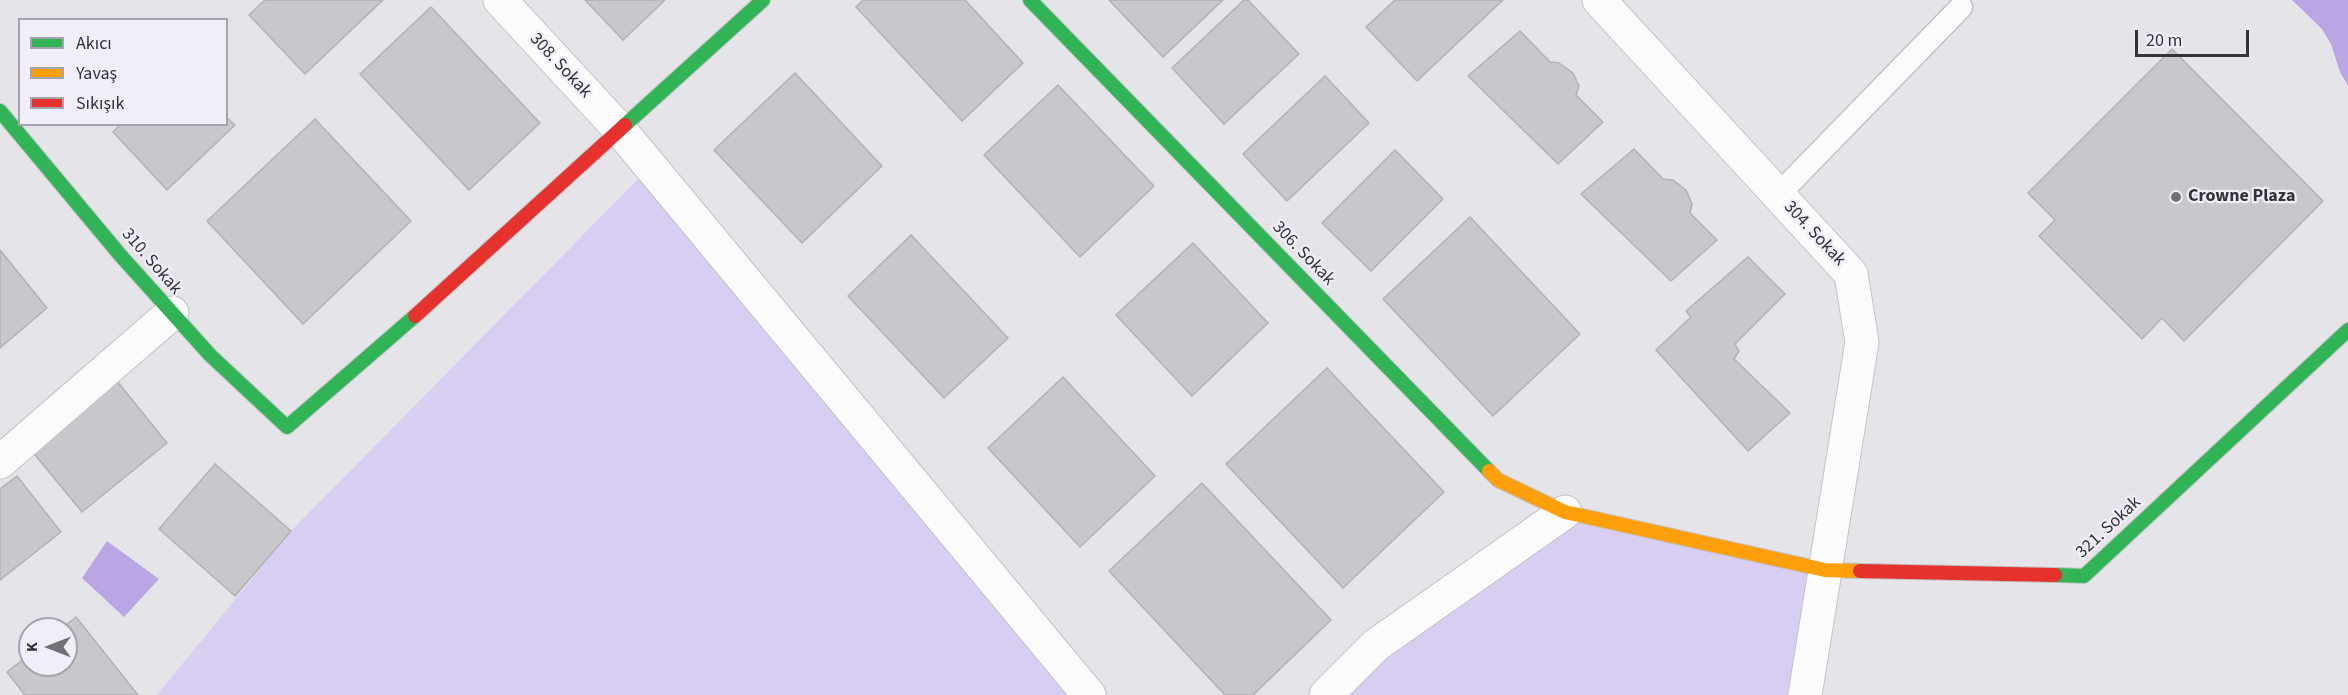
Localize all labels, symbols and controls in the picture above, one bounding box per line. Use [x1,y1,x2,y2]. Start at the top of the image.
legend [18,18,228,126]
scale bar [2138,18,2252,56]
text: 20 m [2146,28,2182,53]
street label: 308. Sokak [524,29,596,103]
text: Akıcı [76,31,112,56]
text: Yavaş [76,61,117,86]
text: Sıkışık [76,91,124,116]
place label: Crowne Plaza [2188,186,2295,208]
marker: Crowne Plaza [2169,190,2183,204]
street label: 304. Sokak [1778,197,1850,271]
street label: 306. Sokak [1267,217,1339,291]
street label: 310. Sokak [116,224,186,300]
street label: 321. Sokak [2072,492,2146,564]
north arrow [18,617,78,677]
text: K [21,642,43,652]

